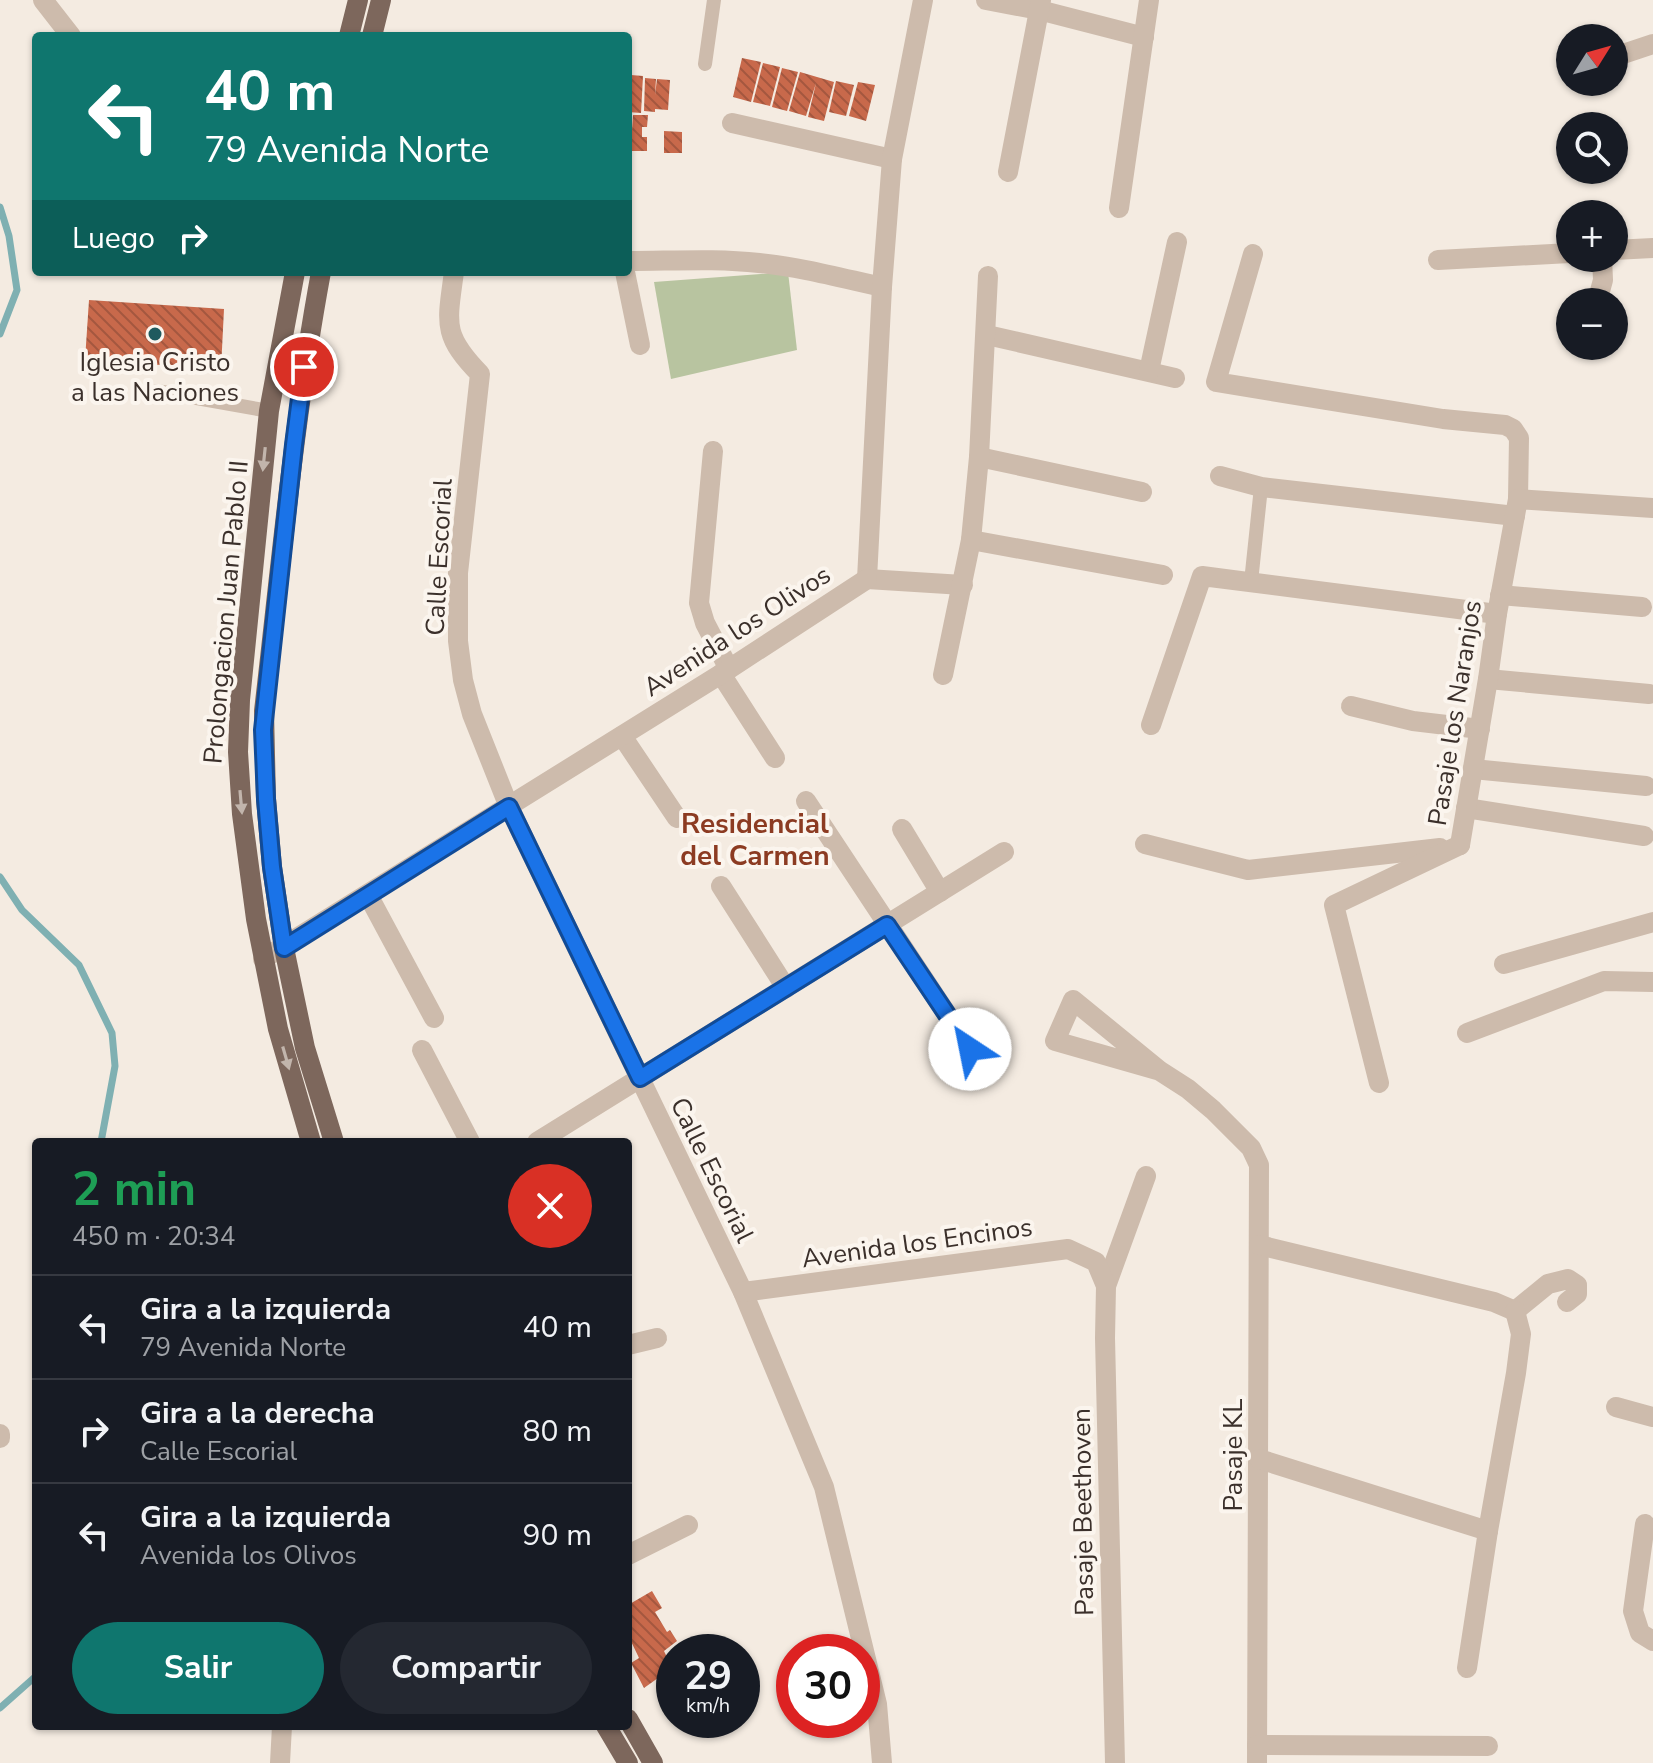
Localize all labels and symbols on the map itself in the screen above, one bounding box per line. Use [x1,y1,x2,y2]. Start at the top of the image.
north arrow [1556,24,1628,96]
marker: Iglesia Cristo a las Naciones [146,325,164,343]
pin [270,333,338,401]
place label: Iglesia Cristo a las Naciones [71,345,239,410]
one-way arrow [257,447,270,472]
street label: Prolongacion Juan Pablo II [195,459,257,765]
street label: Calle Escorial [417,477,461,636]
street label: Avenida los Olivos [637,557,837,705]
street label: Pasaje los Naranjos [1420,598,1490,828]
one-way arrow [234,790,247,815]
district label: Residencial del Carmen [680,805,830,875]
position arrow [928,1007,1012,1091]
one-way arrow [280,1046,293,1070]
street label: Calle Escorial [662,1092,762,1249]
street label: Avenida los Encinos [799,1209,1035,1277]
street label: Pasaje KL [1216,1399,1251,1511]
street label: Pasaje Beethoven [1064,1408,1102,1616]
speed limit sign: 30 [776,1634,880,1738]

